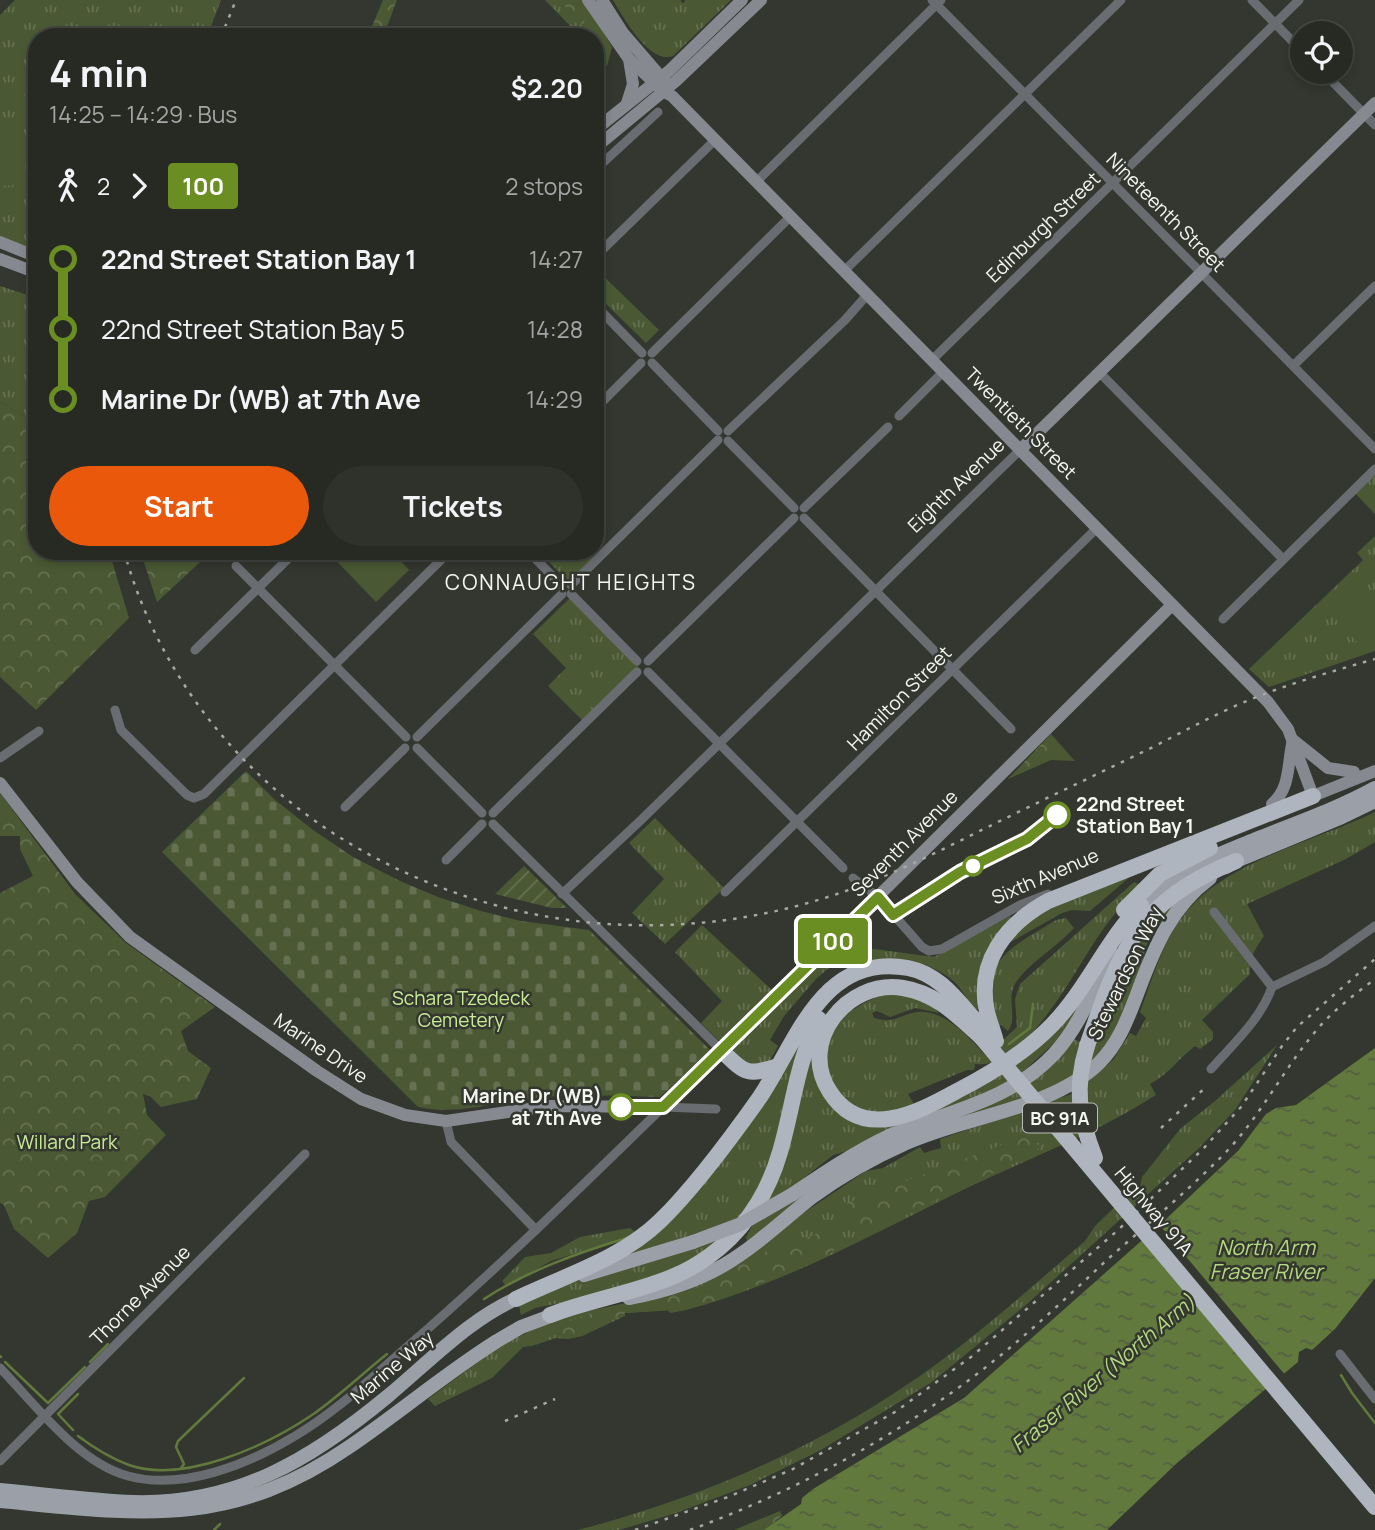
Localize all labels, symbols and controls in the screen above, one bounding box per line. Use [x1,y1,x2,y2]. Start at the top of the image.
map controls [1290,21,1353,84]
button: locate [1290,21,1353,84]
text: 4 min [49,46,148,98]
text: $2.20 [511,70,583,106]
text: 14:25 – 14:29 · Bus [49,98,237,130]
street label: Nineteenth Street [1101,147,1231,277]
street label: Edinburgh Street [980,166,1106,288]
icon: walk [49,167,87,205]
icon: forward [120,167,158,205]
text: 100 [182,169,224,202]
text: 2 [97,170,110,202]
text: 2 stops [505,170,583,202]
text: 22nd Street Station Bay 1 [101,241,417,277]
text: 14:27 [529,243,583,275]
text: 22nd Street Station Bay 5 [101,311,405,347]
text: 14:28 [527,313,583,345]
street label: Twentieth Street [959,361,1083,485]
text: Marine Dr (WB) at 7th Ave [101,381,421,417]
text: 14:29 [526,383,583,415]
street label: Eighth Avenue [902,432,1010,538]
button: Start [49,466,309,546]
button: Tickets [323,466,583,546]
district label: CONNAUGHT HEIGHTS [445,568,697,596]
street label: Hamilton Street [841,640,957,756]
street label: Seventh Avenue [845,784,963,902]
place label: 22nd Street Station Bay 1 [1076,791,1194,839]
marker: 22nd Street Station Bay 1 [1044,802,1070,828]
street label: Sixth Avenue [987,842,1103,910]
unlabelled marker [963,856,983,876]
street label: Stewardson Way [1081,902,1169,1044]
line badge: 100 [793,918,873,964]
text: 100 [812,924,854,957]
park label: Schara Tzedeck Cemetery [392,985,530,1033]
street label: Marine Drive [269,1007,373,1089]
place label: Marine Dr (WB) at 7th Ave [463,1083,602,1131]
marker: Marine Dr (WB) at 7th Ave [608,1094,634,1120]
road number: BC 91A [1023,1104,1097,1133]
park label: Willard Park [17,1129,118,1155]
street label: Highway 91A [1109,1161,1199,1261]
water label: North Arm Fraser River [1210,1233,1325,1285]
street label: Thorne Avenue [84,1239,196,1351]
water label: Fraser River (North Arm) [1005,1288,1201,1458]
street label: Marine Way [345,1325,439,1409]

